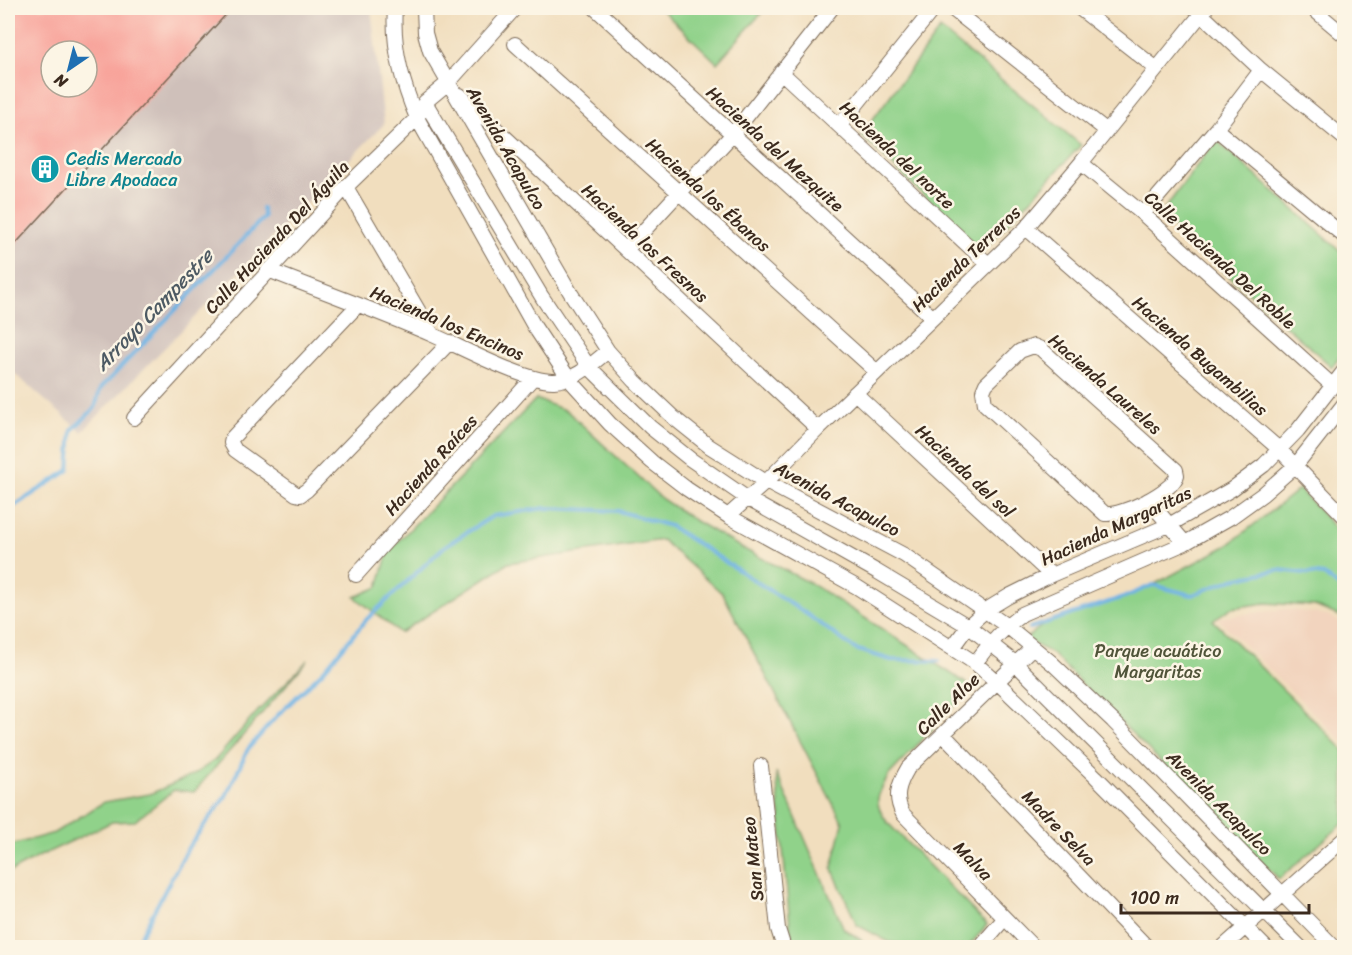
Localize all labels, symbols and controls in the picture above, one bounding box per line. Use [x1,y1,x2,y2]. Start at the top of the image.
north arrow [39,39,99,99]
text: N [47,65,74,97]
street label: Hacienda del Mezquite [698,78,852,221]
street label: Avenida Acapulco [457,79,555,216]
street label: Hacienda del norte [832,92,962,218]
street label: Hacienda los Ébanos [638,129,779,261]
place label: Cedis Mercado Libre Apodaca [66,143,182,196]
street label: Calle Hacienda Del Águila [196,152,358,322]
building icon: Cedis Mercado Libre Apodaca [29,153,61,185]
street label: Hacienda los Fresnos [574,175,717,311]
street label: Calle Hacienda Del Roble [1136,183,1304,338]
street label: Hacienda Terreros [903,197,1029,320]
water label: Arroyo Campestre [85,239,223,380]
street label: Hacienda los Encinos [365,276,530,370]
street label: Hacienda Bugambilias [1124,287,1276,425]
street label: Hacienda Laureles [1041,325,1170,443]
street label: Hacienda Raíces [376,406,486,523]
street label: Hacienda del sol [908,416,1023,527]
street label: Avenida Acapulco [767,452,906,546]
street label: Hacienda Margaritas [1035,477,1198,575]
park label: Parque acuático Margaritas [1095,635,1221,688]
street label: Calle Aloe [908,665,988,743]
street label: Avenida Acapulco [1158,742,1280,864]
street label: Madre Selva [1014,782,1104,874]
street label: San Mateo [733,815,773,903]
street label: Malva [945,833,1001,889]
scale bar [1121,877,1308,915]
text: 100 m [1130,882,1179,914]

